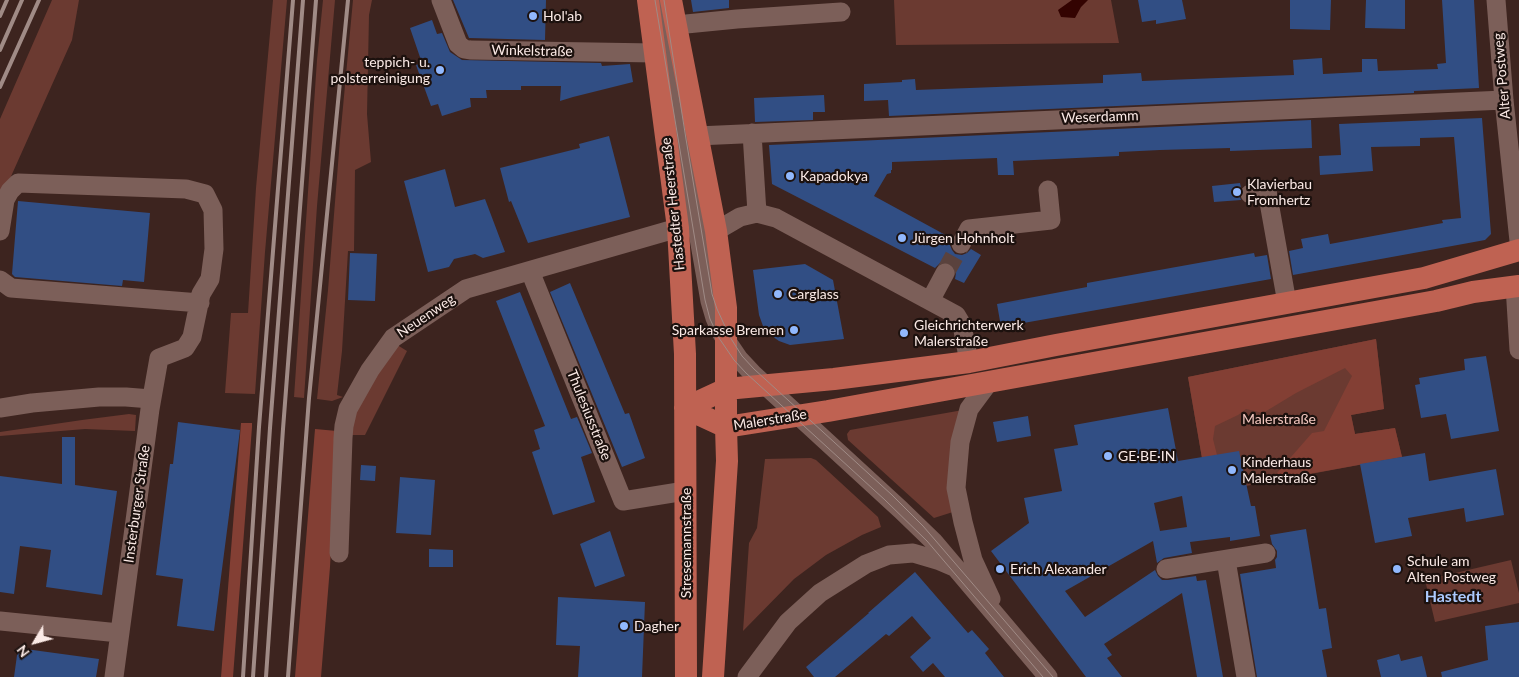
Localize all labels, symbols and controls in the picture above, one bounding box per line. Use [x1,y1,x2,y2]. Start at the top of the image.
place label: Hol'ab [543,8,582,24]
marker: Hol'ab [527,10,539,22]
street label: Alter Postweg [1490,32,1514,120]
street label: Winkelstraße [491,42,573,60]
place label: teppich- u. polsterreinigung [330,54,430,86]
marker: teppich- u. polsterreinigung [434,64,446,76]
street label: Weserdamm [1061,107,1139,127]
street label: Hastedter Heerstraße [658,137,688,271]
place label: Kapadokya [800,168,868,184]
marker: Kapadokya [784,170,796,182]
place label: Klavierbau Fromhertz [1247,176,1312,208]
marker: Klavierbau Fromhertz [1231,186,1243,198]
place label: Jürgen Hohnholt [912,230,1015,246]
marker: Jürgen Hohnholt [896,232,908,244]
place label: Carglass [788,286,839,302]
marker: Carglass [772,288,784,300]
street label: Neuenweg [394,290,458,342]
place label: Gleichrichterwerk Malerstraße [914,317,1024,350]
place label: Sparkasse Bremen [672,322,784,338]
marker: Sparkasse Bremen [788,324,800,336]
marker: Gleichrichterwerk Malerstraße [898,327,910,339]
street label: Thulesiusstraße [563,367,615,463]
street label: Malerstraße [732,406,808,434]
park label: Malerstraße [1242,411,1316,427]
street label: Insterburger Straße [120,444,154,564]
place label: GE·BE·IN [1118,448,1175,464]
marker: GE·BE·IN [1102,450,1114,462]
place label: Kinderhaus Malerstraße [1242,454,1316,487]
marker: Kinderhaus Malerstraße [1226,464,1238,476]
street label: Stresemannstraße [678,488,694,598]
place label: Schule am Alten Postweg [1407,553,1496,586]
place label: Erich Alexander [1010,561,1107,577]
marker: Erich Alexander [994,563,1006,575]
marker: Schule am Alten Postweg [1391,563,1403,575]
district label: Hastedt [1425,587,1481,607]
north arrow [10,617,60,667]
place label: Dagher [634,618,679,634]
marker: Dagher [618,620,630,632]
text: N [13,642,33,661]

